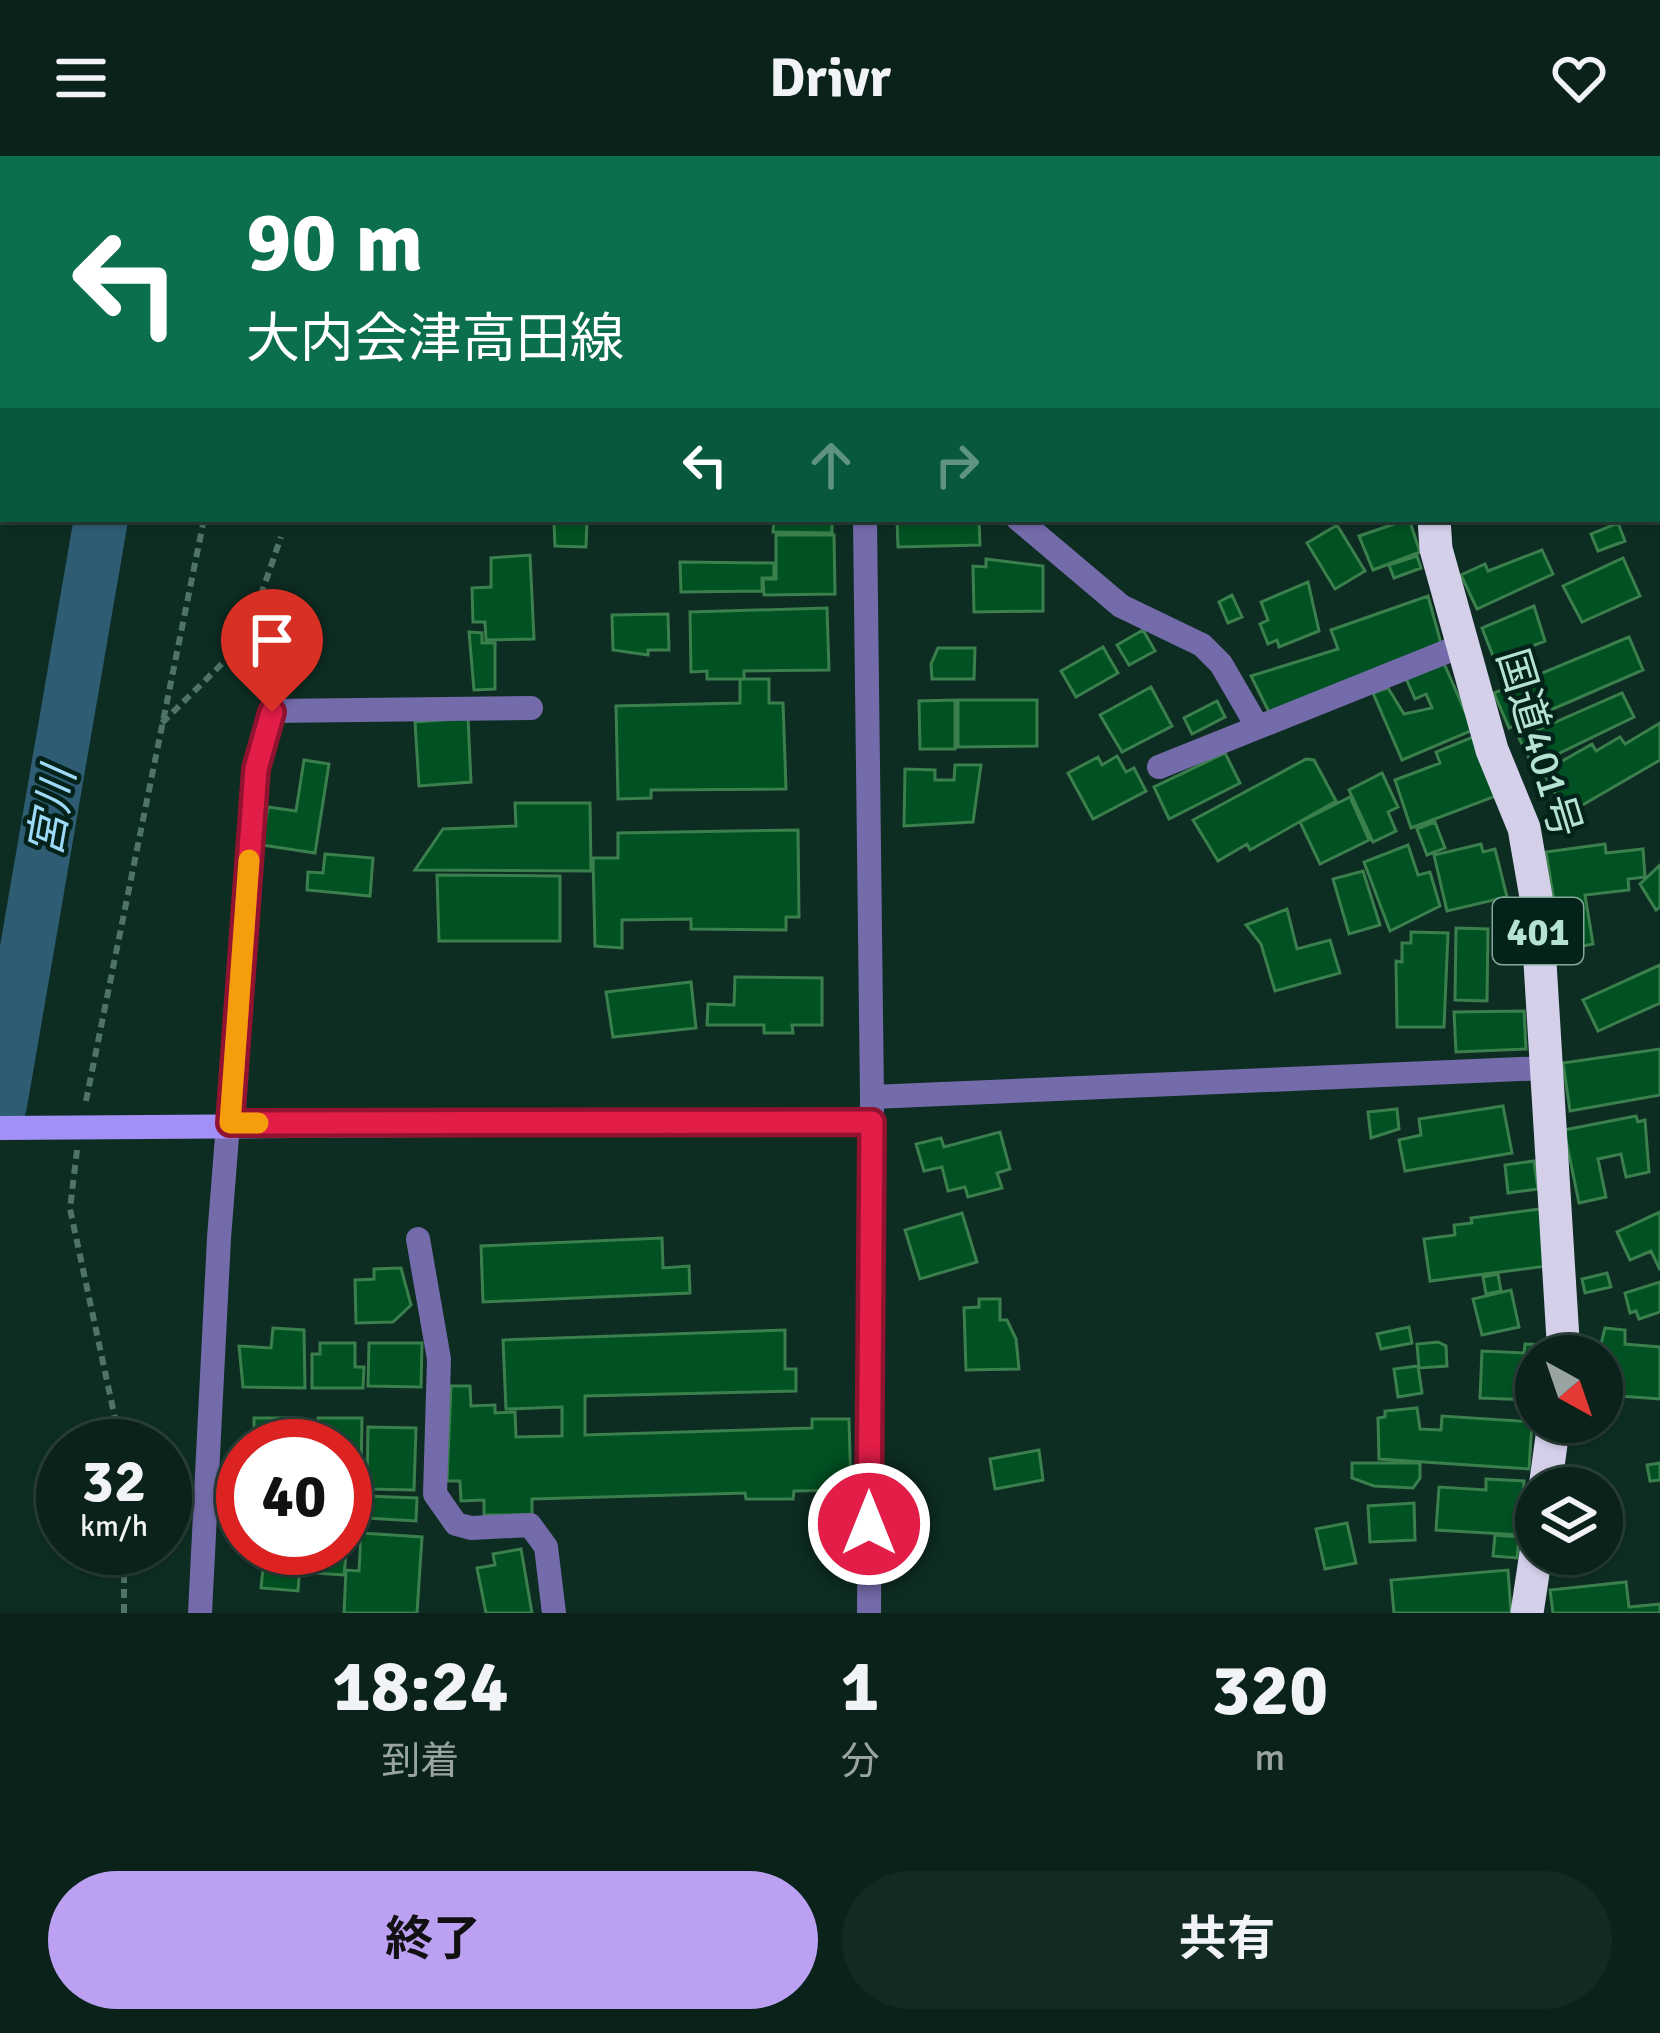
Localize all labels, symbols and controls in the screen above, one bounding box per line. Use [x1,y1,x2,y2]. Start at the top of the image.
icon: menu [48,45,114,111]
text: Drivr [769,45,891,112]
icon: heart [1546,45,1612,111]
text: 90 m [246,191,423,295]
icon: left [48,204,204,360]
text: 大内会津高田線 [246,306,624,373]
icon: left [672,432,738,498]
icon: ahead [798,432,864,498]
icon: right [924,432,990,498]
pin [221,589,323,712]
icon: arrive [239,607,305,673]
street label: 国道401号 [1486,643,1591,844]
water label: 宮川 [18,759,88,861]
road number: 401 [1493,898,1583,964]
north arrow [1515,1335,1623,1443]
map controls [1515,1335,1623,1575]
speed limit sign: 40 [216,1419,372,1575]
text: 32 [82,1445,146,1519]
position arrow [806,1461,932,1587]
button: layers [1515,1467,1623,1575]
text: km/h [80,1508,148,1545]
text: 18:24 [332,1642,509,1731]
text: 1 [841,1642,879,1731]
text: 320 [1211,1646,1328,1735]
text: m [1254,1733,1285,1781]
text: 到着 [381,1737,459,1785]
text: 分 [841,1737,880,1785]
button: 終了 [48,1871,818,2009]
button: 共有 [842,1871,1612,2009]

